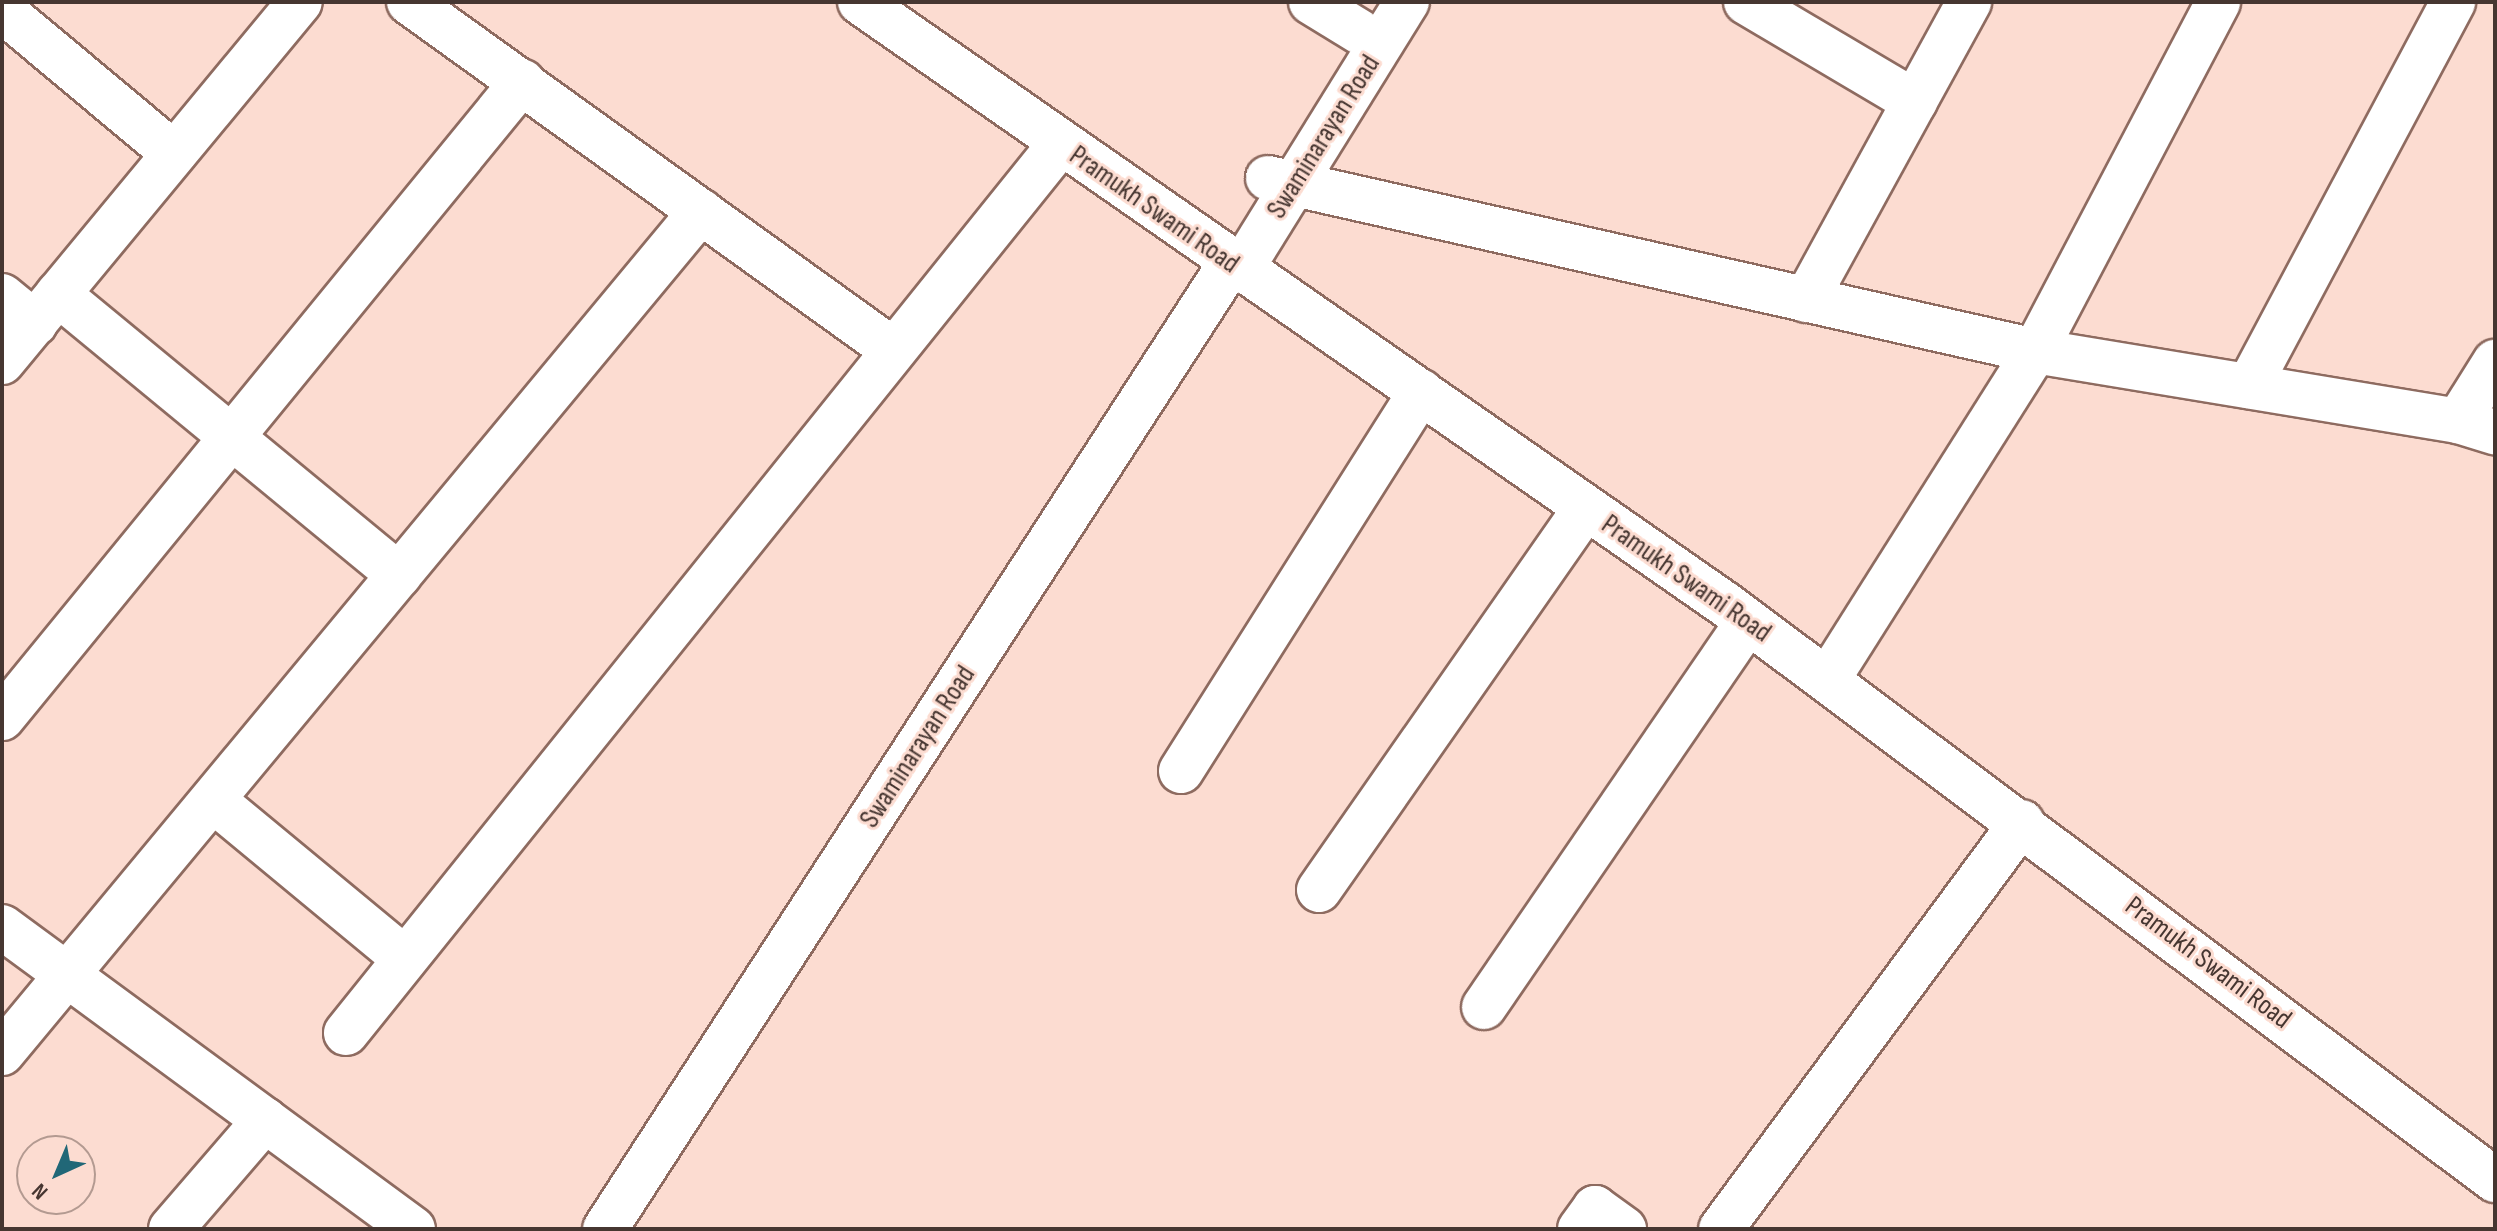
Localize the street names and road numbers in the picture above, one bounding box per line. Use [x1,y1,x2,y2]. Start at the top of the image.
street label: Swaminarayan Road [1260,49,1388,225]
street label: Pramukh Swami Road [1063,139,1245,281]
street label: Pramukh Swami Road [1595,508,1777,650]
street label: Swaminarayan Road [853,660,983,834]
street label: Pramukh Swami Road [2118,890,2298,1036]

